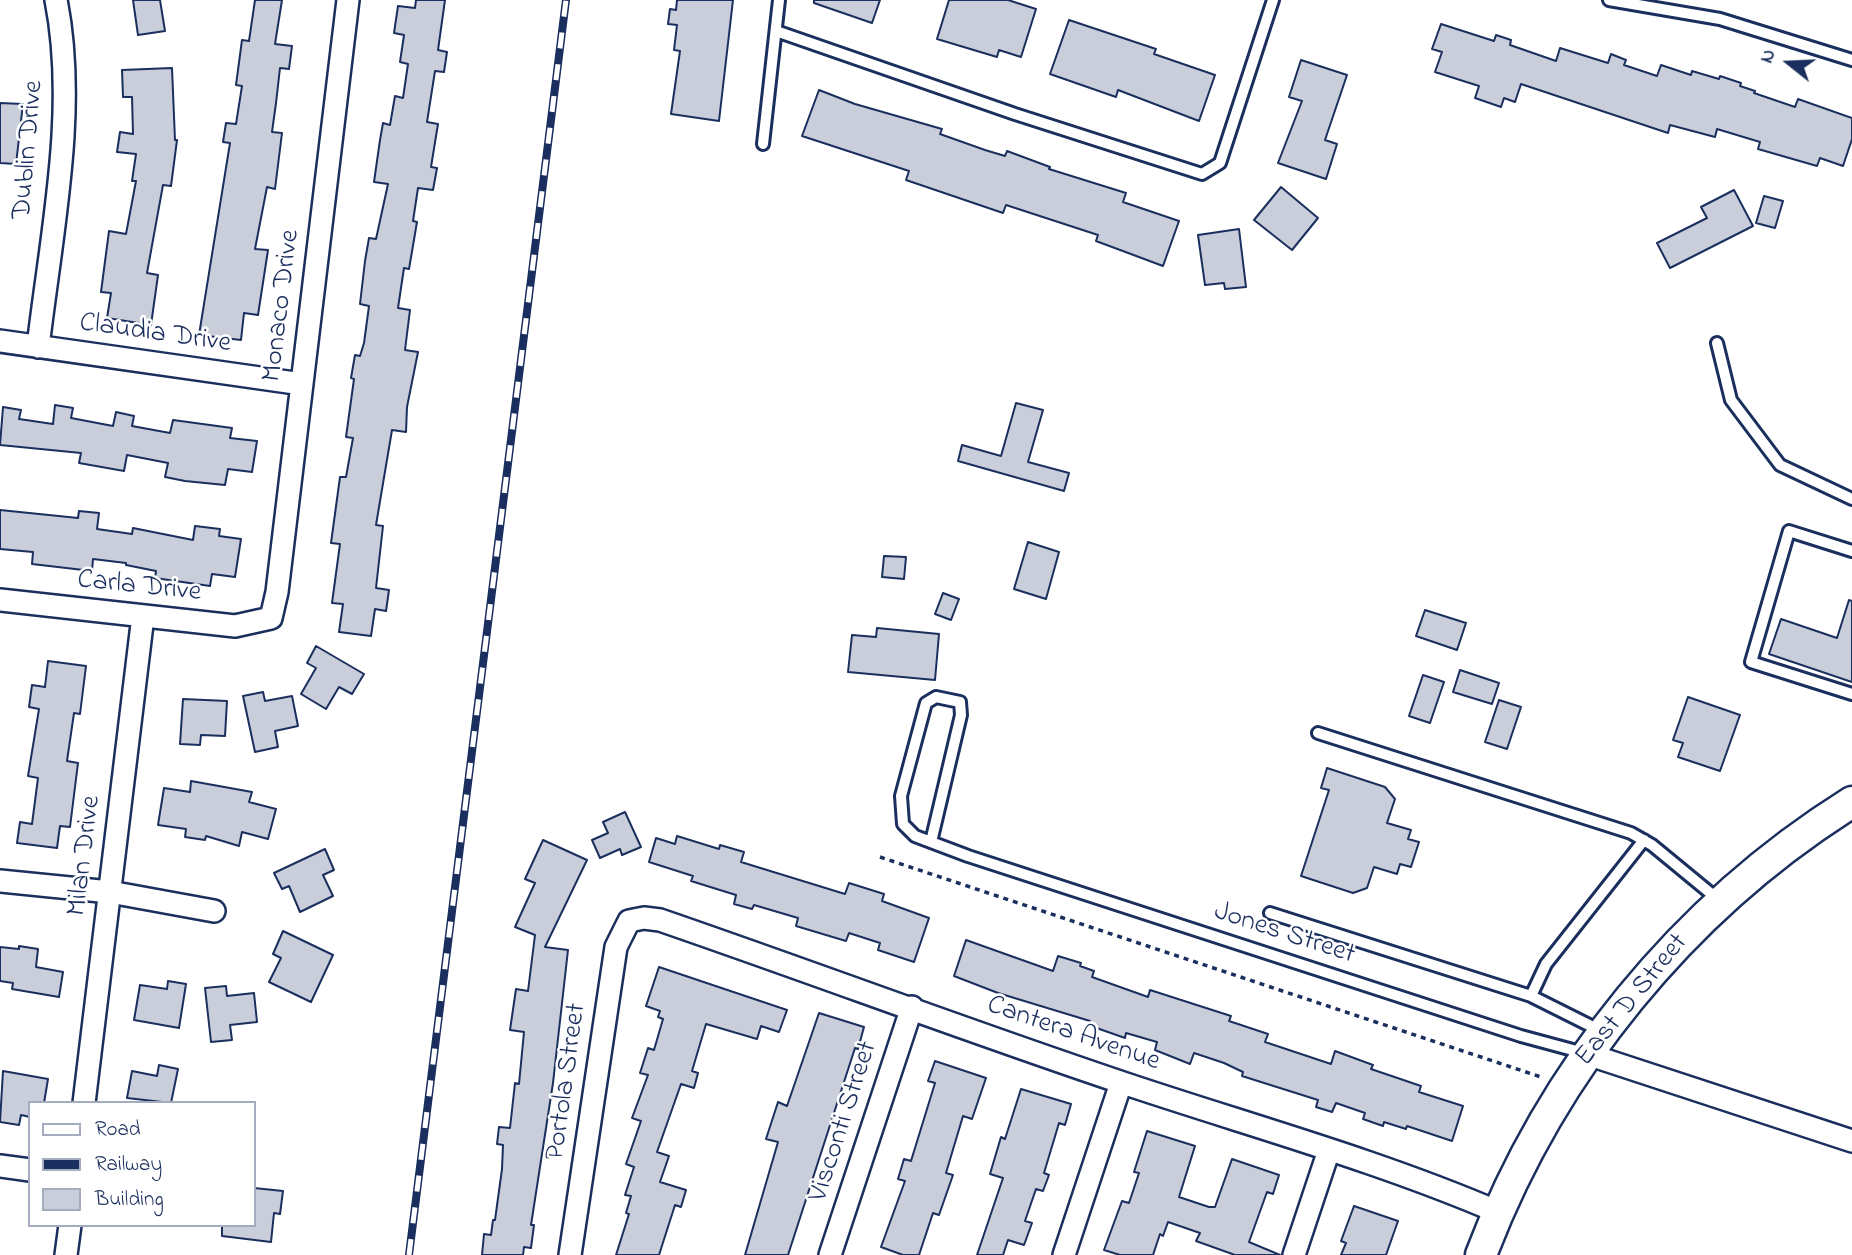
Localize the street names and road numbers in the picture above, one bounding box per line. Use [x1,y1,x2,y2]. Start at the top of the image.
street label: Dublin Drive [7,79,53,221]
street label: Monaco Drive [257,228,309,384]
street label: Claudia Drive [77,308,233,362]
street label: Carla Drive [75,565,203,611]
street label: Milan Drive [62,794,110,918]
street label: Jones Street [1209,896,1359,974]
street label: East D Street [1569,928,1697,1074]
street label: Cantera Avenue [982,990,1164,1080]
street label: Portola Street [540,1001,596,1163]
street label: Visconti Street [803,1038,887,1206]

